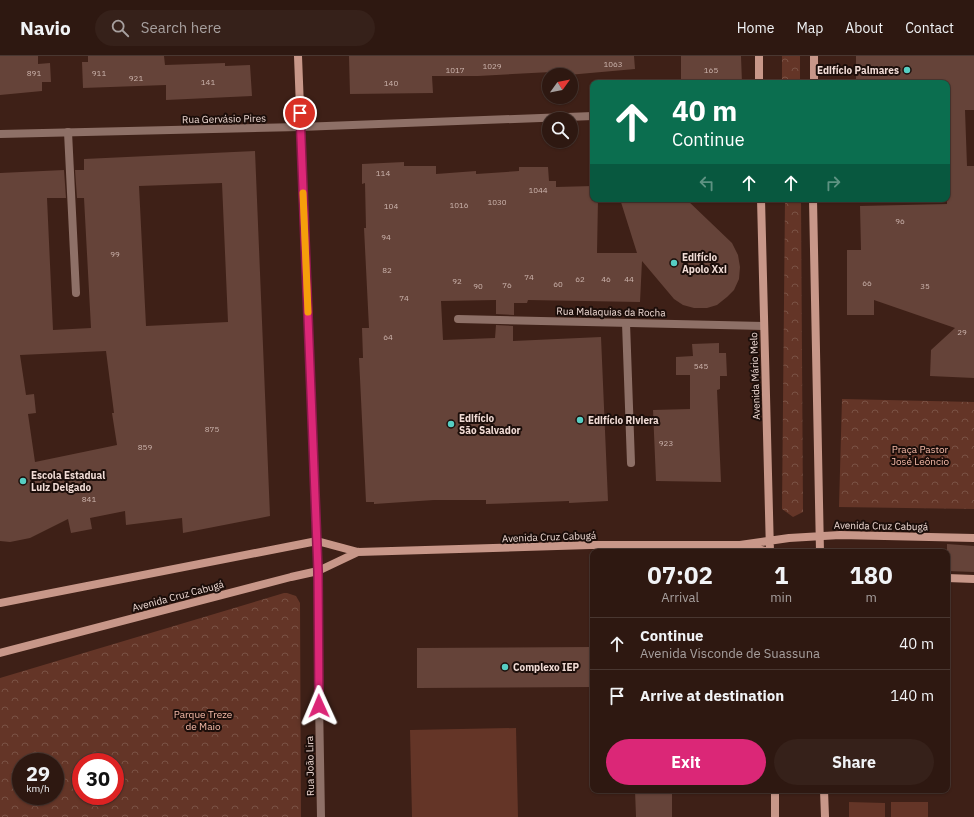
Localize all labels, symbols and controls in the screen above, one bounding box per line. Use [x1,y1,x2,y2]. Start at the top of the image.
search box [95,10,375,46]
text: Navio [20,16,71,40]
icon: search [109,17,131,39]
text: Search here [141,18,221,37]
text: Home [737,19,774,37]
text: Map [796,19,823,37]
text: About [845,19,883,37]
text: Contact [905,19,954,37]
house number: 1063 [603,59,623,69]
house number: 1029 [482,61,502,71]
place label: Edifício Palmares [817,64,899,77]
house number: 1017 [445,65,465,75]
house number: 165 [704,65,718,75]
marker: Edifício Palmares [902,65,912,75]
house number: 891 [27,68,41,78]
house number: 911 [92,68,106,78]
north arrow [542,68,578,104]
map controls [542,68,578,148]
house number: 921 [129,73,143,83]
house number: 141 [201,77,215,87]
house number: 140 [384,78,398,88]
text: 40 m [672,92,737,129]
pin [283,96,317,130]
icon: ahead [606,96,658,148]
icon: arrive [289,102,311,124]
street label: Rua Gervásio Pires [182,112,266,126]
button: search [542,112,578,148]
text: Continue [672,128,745,151]
house number: 114 [376,168,390,178]
icon: left [696,172,718,194]
icon: ahead [738,172,760,194]
icon: ahead [780,172,802,194]
icon: right [822,172,844,194]
house number: 1044 [528,185,548,195]
house number: 1030 [487,197,507,207]
house number: 1016 [449,200,469,210]
house number: 104 [384,201,398,211]
house number: 96 [895,216,905,226]
house number: 94 [381,232,391,242]
house number: 99 [110,249,120,259]
place label: Edifício Apolo Xxi [682,251,727,276]
marker: Edifício Apolo Xxi [669,258,679,268]
house number: 82 [382,265,392,275]
house number: 74 [524,272,534,282]
house number: 62 [575,274,585,284]
house number: 46 [601,274,611,284]
house number: 44 [624,274,634,284]
house number: 92 [452,276,462,286]
house number: 66 [862,278,872,288]
house number: 60 [553,279,563,289]
house number: 76 [502,280,512,290]
house number: 90 [473,281,483,291]
house number: 35 [920,281,930,291]
house number: 74 [399,293,409,303]
street label: Rua Malaquias da Rocha [556,305,666,319]
house number: 29 [957,327,967,337]
house number: 64 [383,332,393,342]
street label: Avenida Mário Melo [747,332,763,420]
house number: 545 [694,361,708,371]
place label: Edifício São Salvador [459,412,521,437]
place label: Edifício Riviera [588,414,659,427]
marker: Edifício Riviera [575,415,585,425]
marker: Edifício São Salvador [446,419,456,429]
house number: 875 [205,424,219,434]
house number: 923 [659,438,673,448]
house number: 859 [138,442,152,452]
park label: Praça Pastor José Leôncio [891,443,950,468]
place label: Escola Estadual Luiz Delgado [31,469,105,494]
marker: Escola Estadual Luiz Delgado [18,476,28,486]
house number: 841 [82,494,96,504]
street label: Avenida Cruz Cabugá [834,519,929,533]
street label: Avenida Cruz Cabugá [502,529,597,545]
text: 07:02 [647,559,713,591]
text: 1 [774,559,788,591]
text: 180 [849,559,893,591]
street label: Avenida Cruz Cabugá [131,577,226,614]
text: Arrival [661,589,699,606]
text: min [770,589,792,606]
text: m [865,589,877,606]
text: Continue [640,626,704,645]
icon: ahead [606,633,628,655]
text: 40 m [899,634,934,653]
text: Avenida Visconde de Suassuna [640,645,820,662]
place label: Complexo IEP [513,661,579,674]
marker: Complexo IEP [500,662,510,672]
position arrow [298,685,340,727]
icon: arrive [606,685,628,707]
text: Arrive at destination [640,686,784,705]
text: 140 m [890,686,934,705]
park label: Parque Treze de Maio [174,708,233,733]
street label: Rua João Lira [303,735,317,796]
button: Exit [606,739,766,785]
button: Share [774,739,934,785]
speed limit sign: 30 [72,753,124,805]
text: 29 [26,760,50,787]
text: km/h [26,782,50,795]

